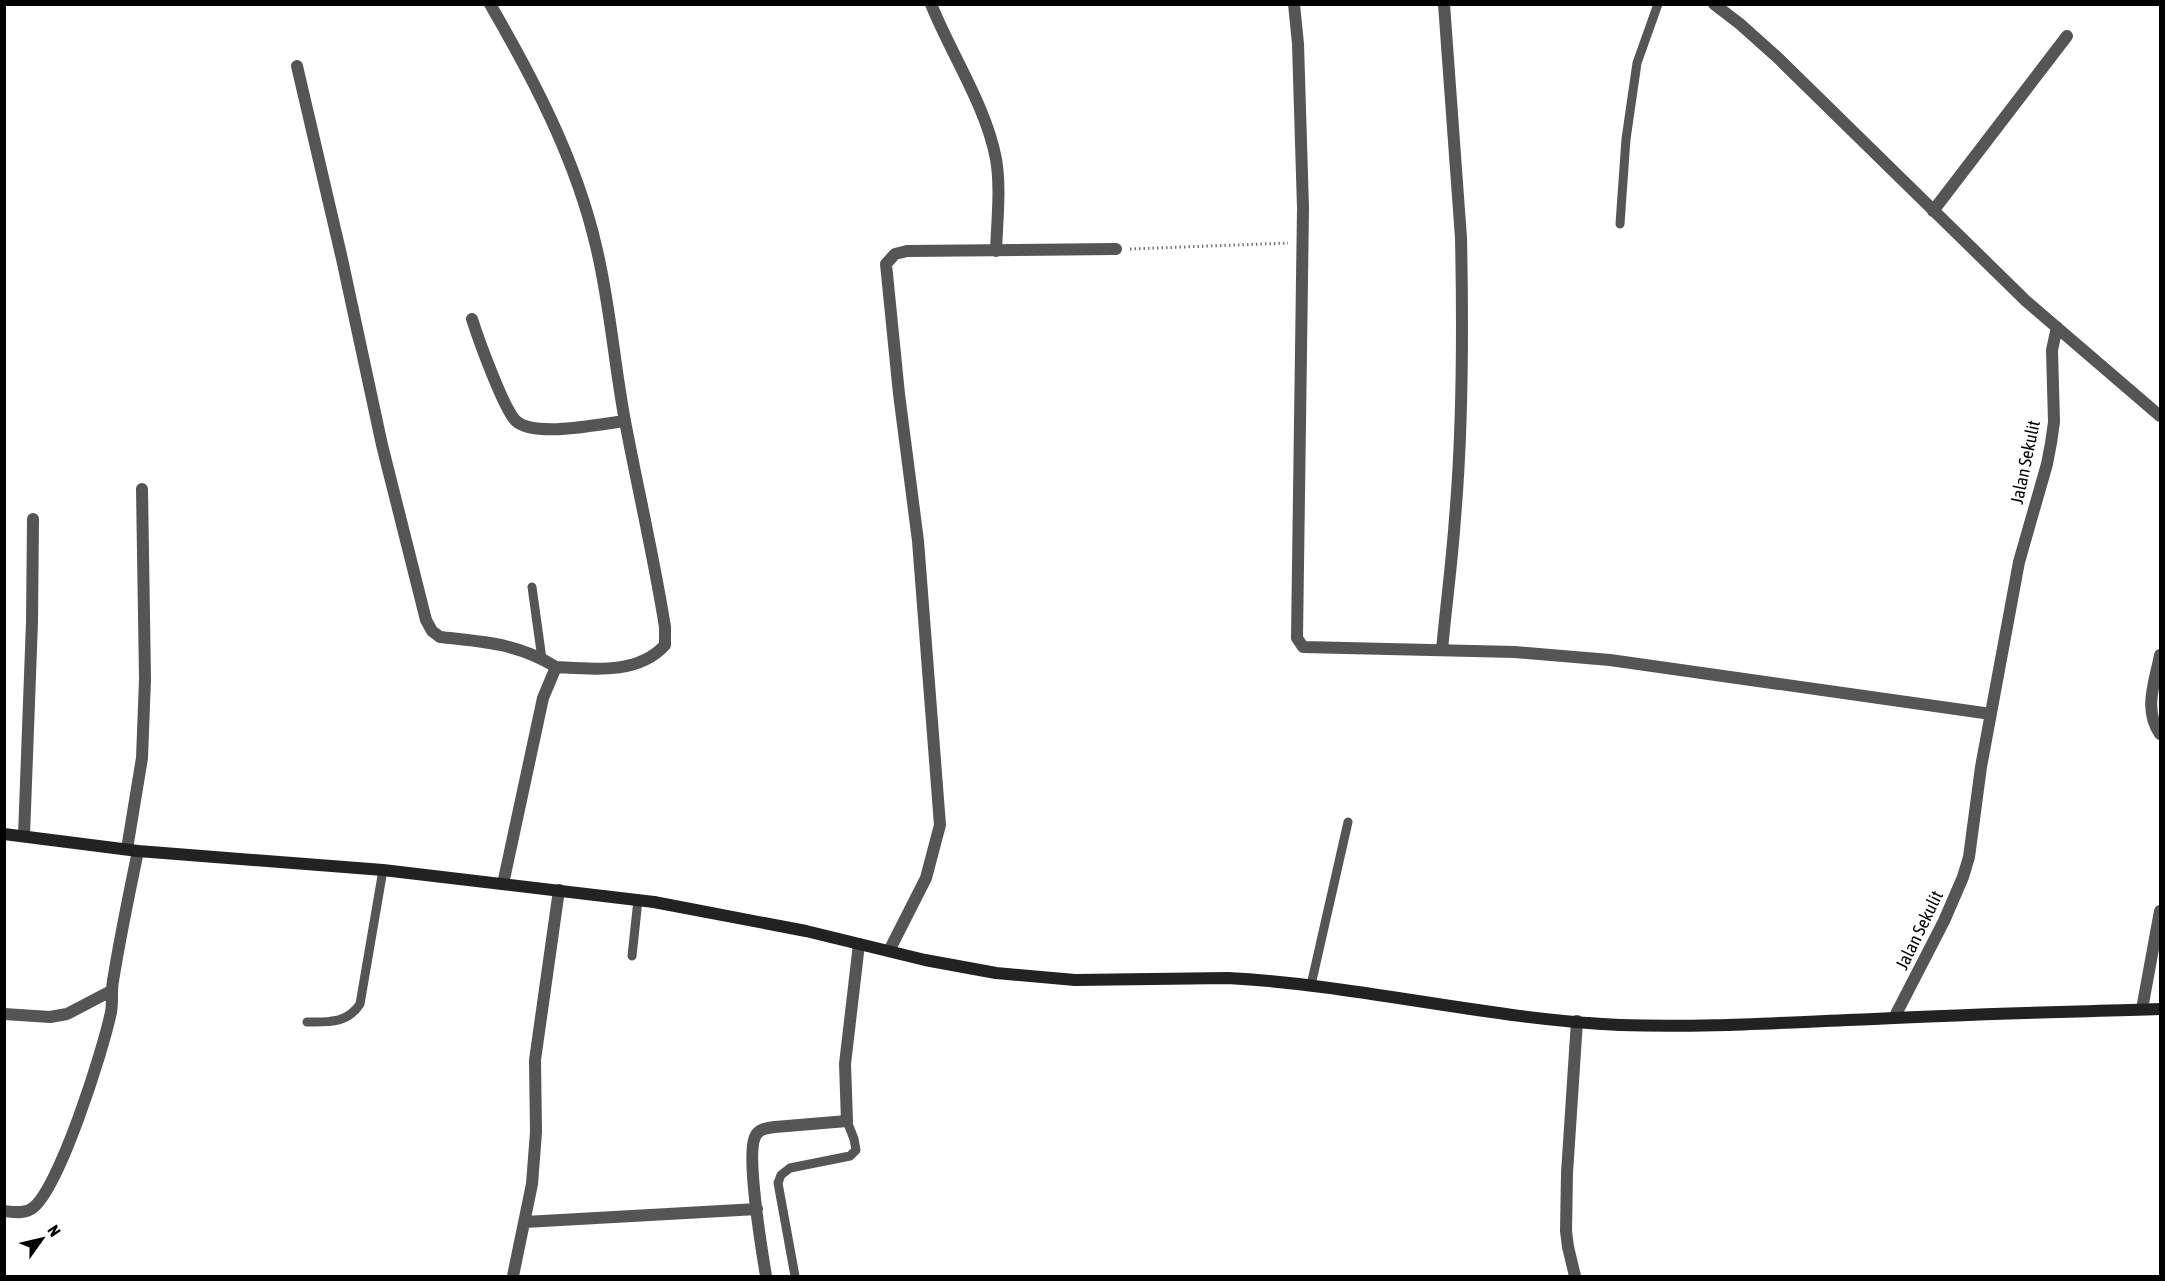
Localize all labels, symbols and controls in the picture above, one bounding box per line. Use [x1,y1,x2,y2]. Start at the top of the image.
street label: Jalan Sekulit [2006,418,2044,506]
street label: Jalan Sekulit [1891,887,1947,973]
north arrow [12,1209,72,1269]
text: N [44,1222,65,1240]

